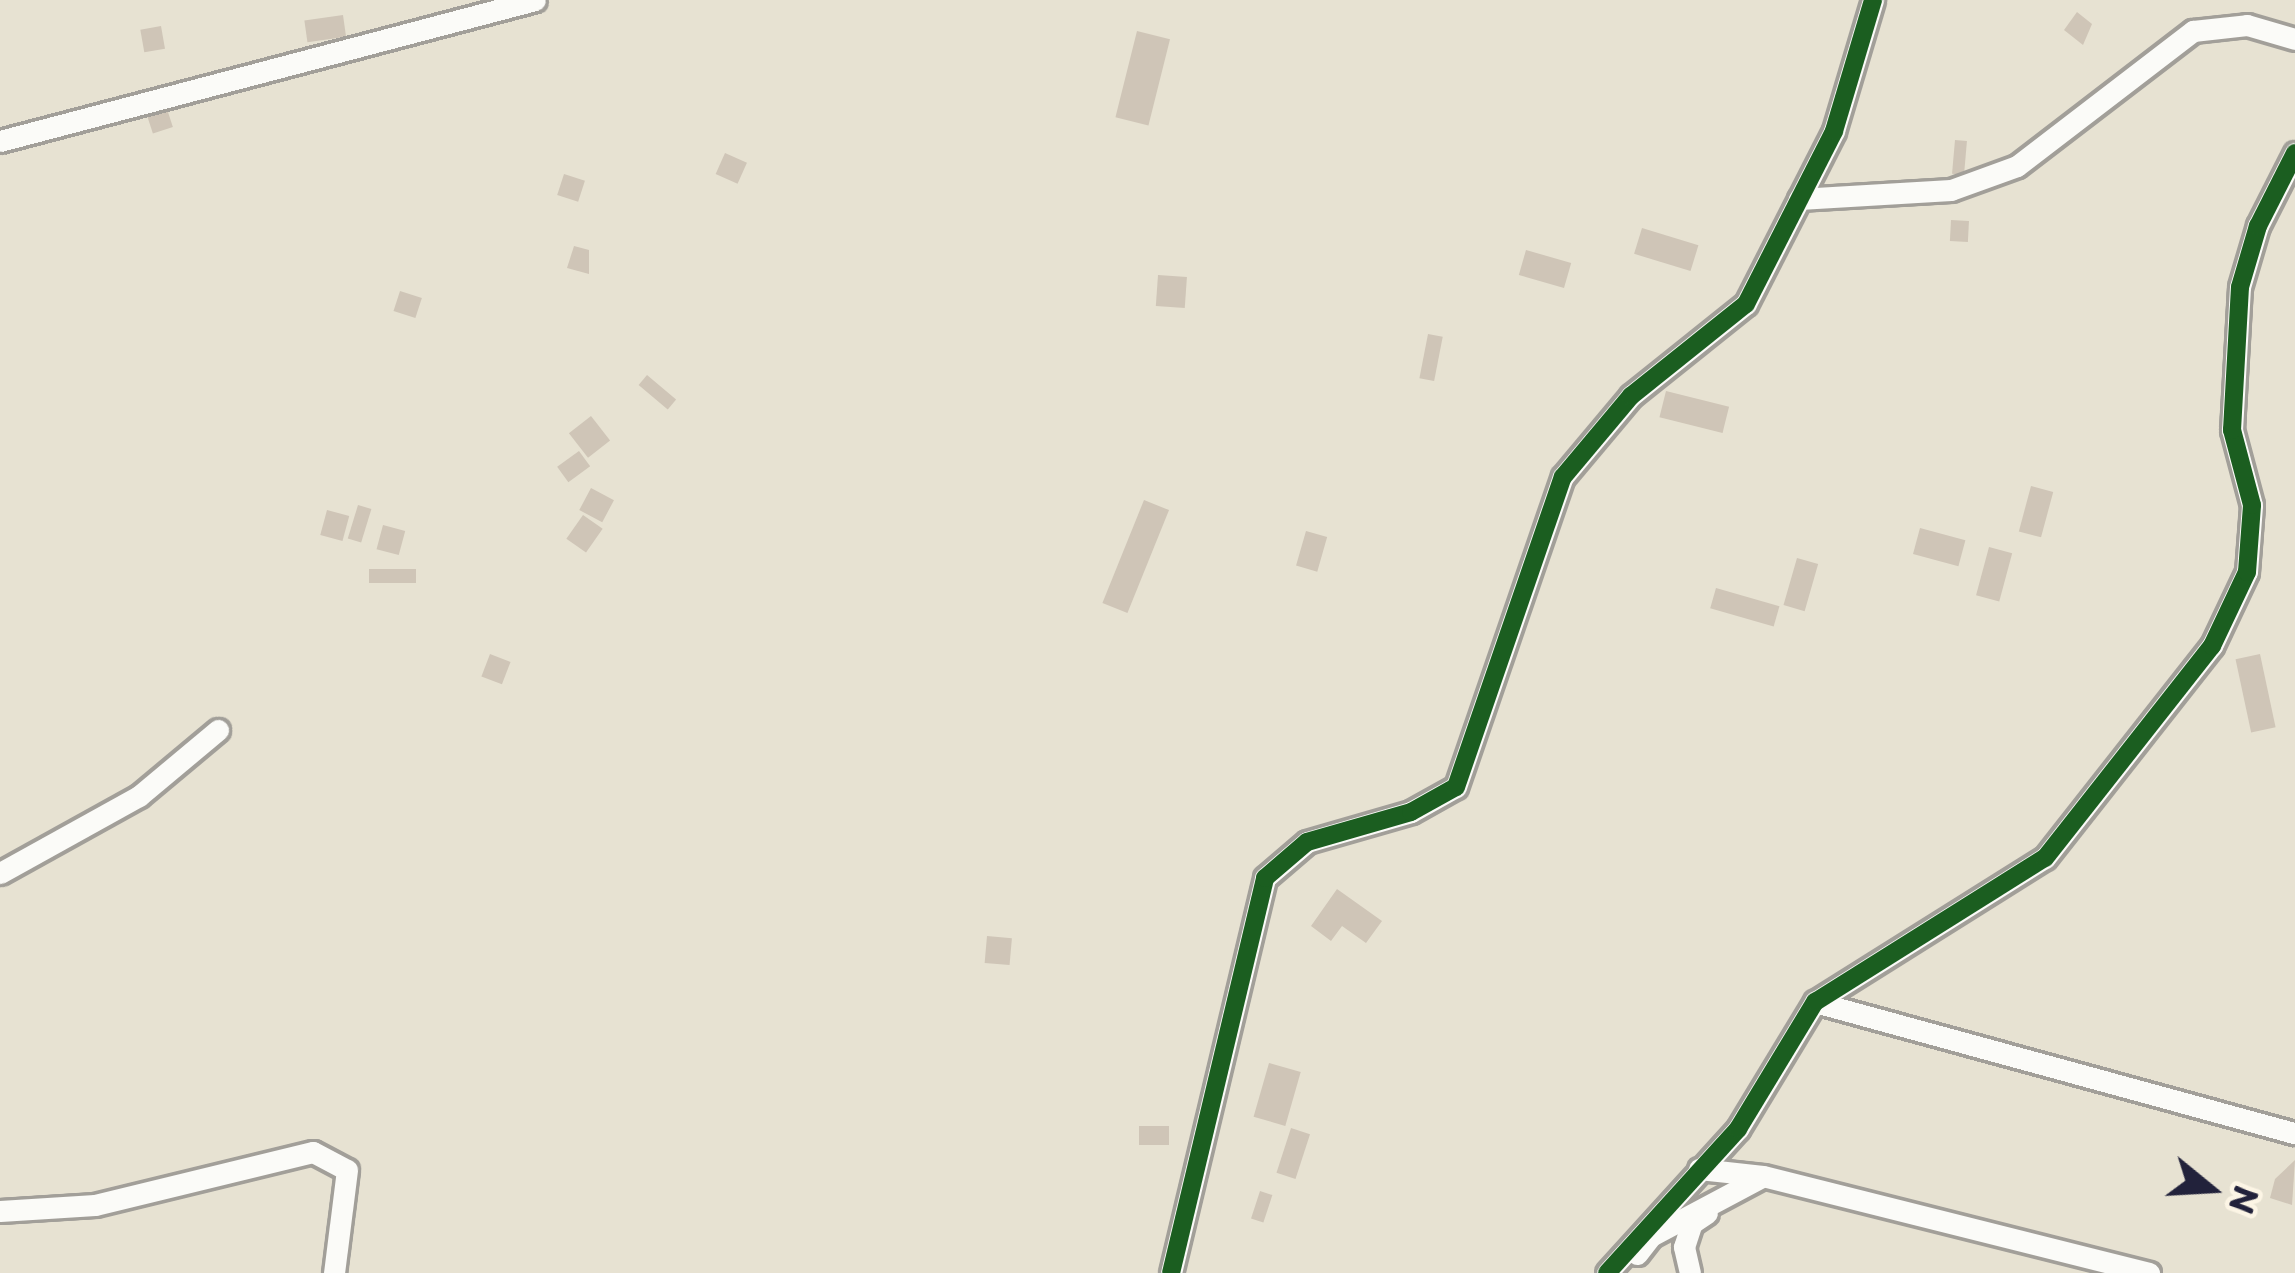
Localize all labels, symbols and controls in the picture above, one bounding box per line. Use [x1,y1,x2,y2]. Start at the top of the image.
north arrow [2151,1129,2271,1249]
text: N [2217,1180,2273,1220]

